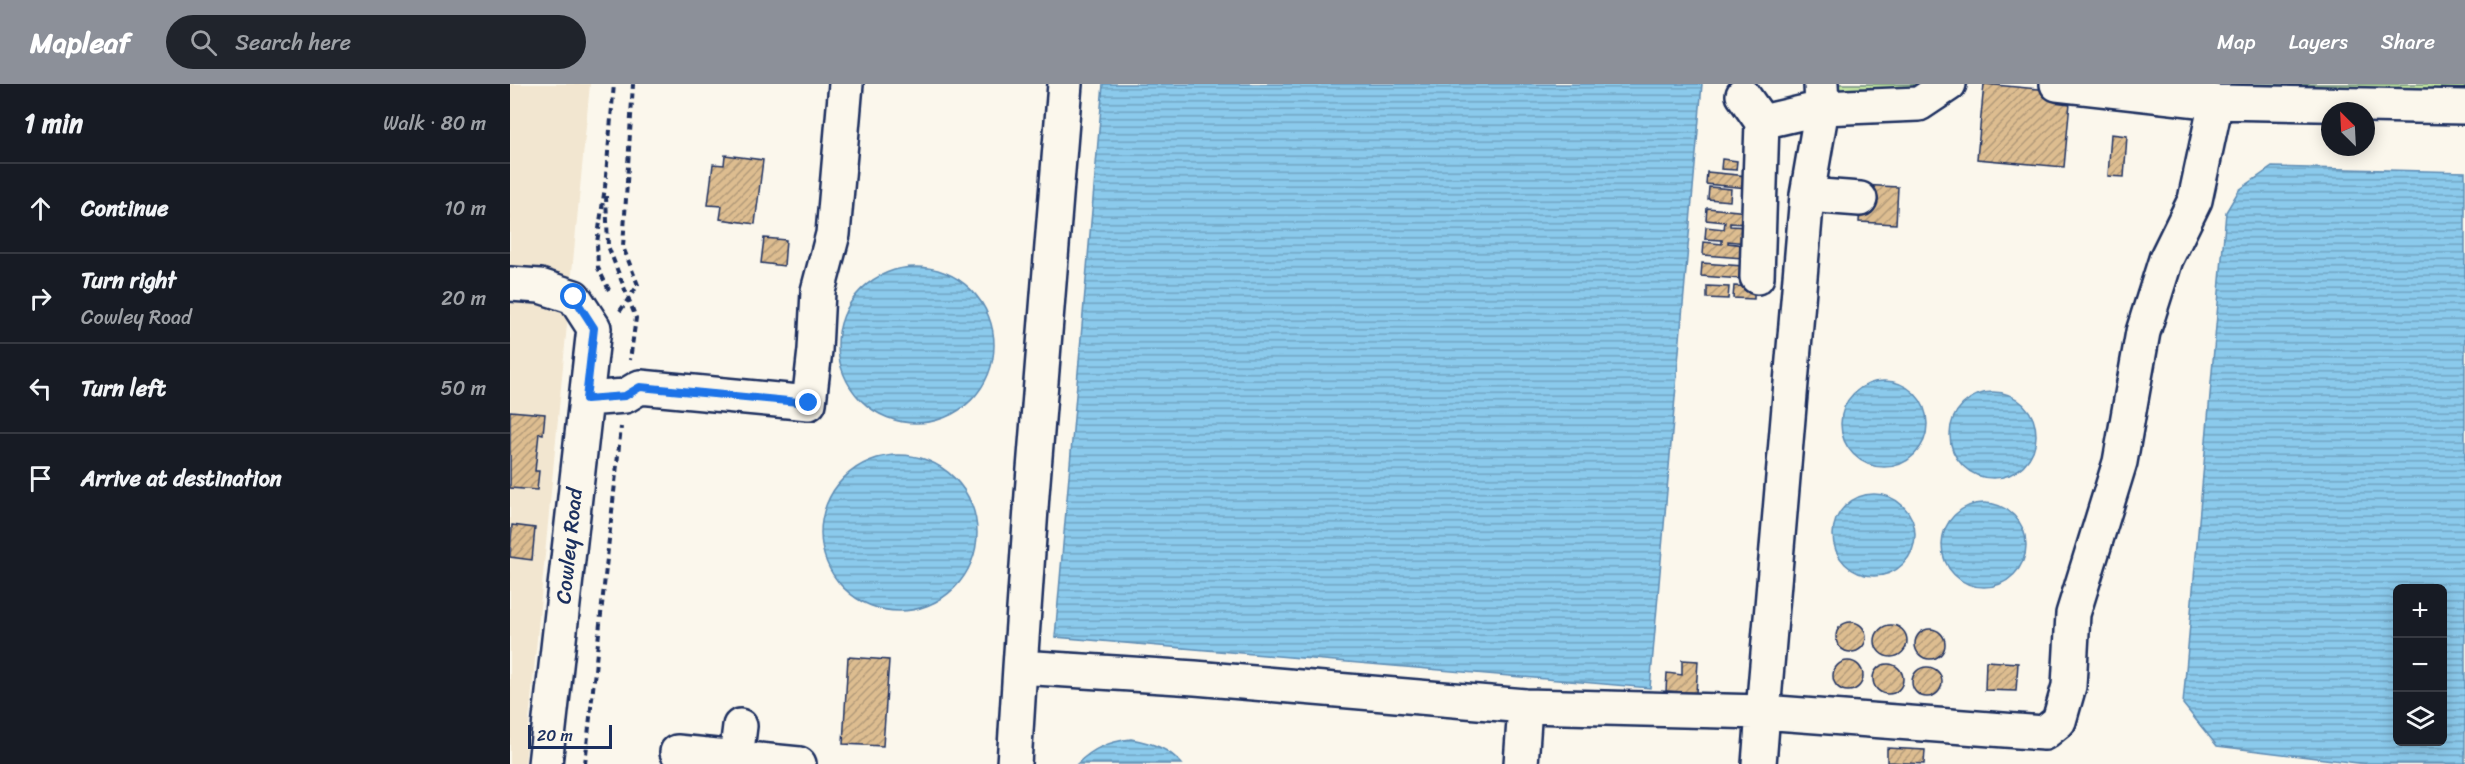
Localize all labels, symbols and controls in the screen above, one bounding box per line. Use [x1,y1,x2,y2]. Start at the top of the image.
search box [166,15,586,69]
text: Mapleaf [30,18,130,67]
text: Search here [235,23,351,62]
text: Map [2217,23,2256,61]
text: Layers [2289,23,2348,61]
text: Share [2381,23,2435,61]
icon: search [187,26,220,59]
text: 1 min [24,100,83,146]
north arrow [2321,102,2375,156]
text: Walk · 80 m [383,106,486,141]
text: Continue [81,189,169,228]
text: 10 m [444,191,486,226]
icon: ahead [24,192,57,225]
text: Turn right [81,261,176,300]
text: 20 m [441,281,486,316]
icon: right [24,282,57,315]
route start [560,283,586,309]
text: Cowley Road [81,300,192,335]
text: Turn left [81,369,166,408]
text: 50 m [441,371,486,406]
icon: left [24,372,57,405]
route end [795,389,821,415]
text: Arrive at destination [81,459,282,498]
icon: arrive [24,462,57,495]
street label: Cowley Road [544,484,594,606]
map controls [2393,584,2447,746]
button: + [2393,584,2447,638]
button: − [2393,638,2447,692]
button: layers [2393,692,2447,746]
text: 20 m [537,721,573,750]
scale bar [528,722,612,750]

